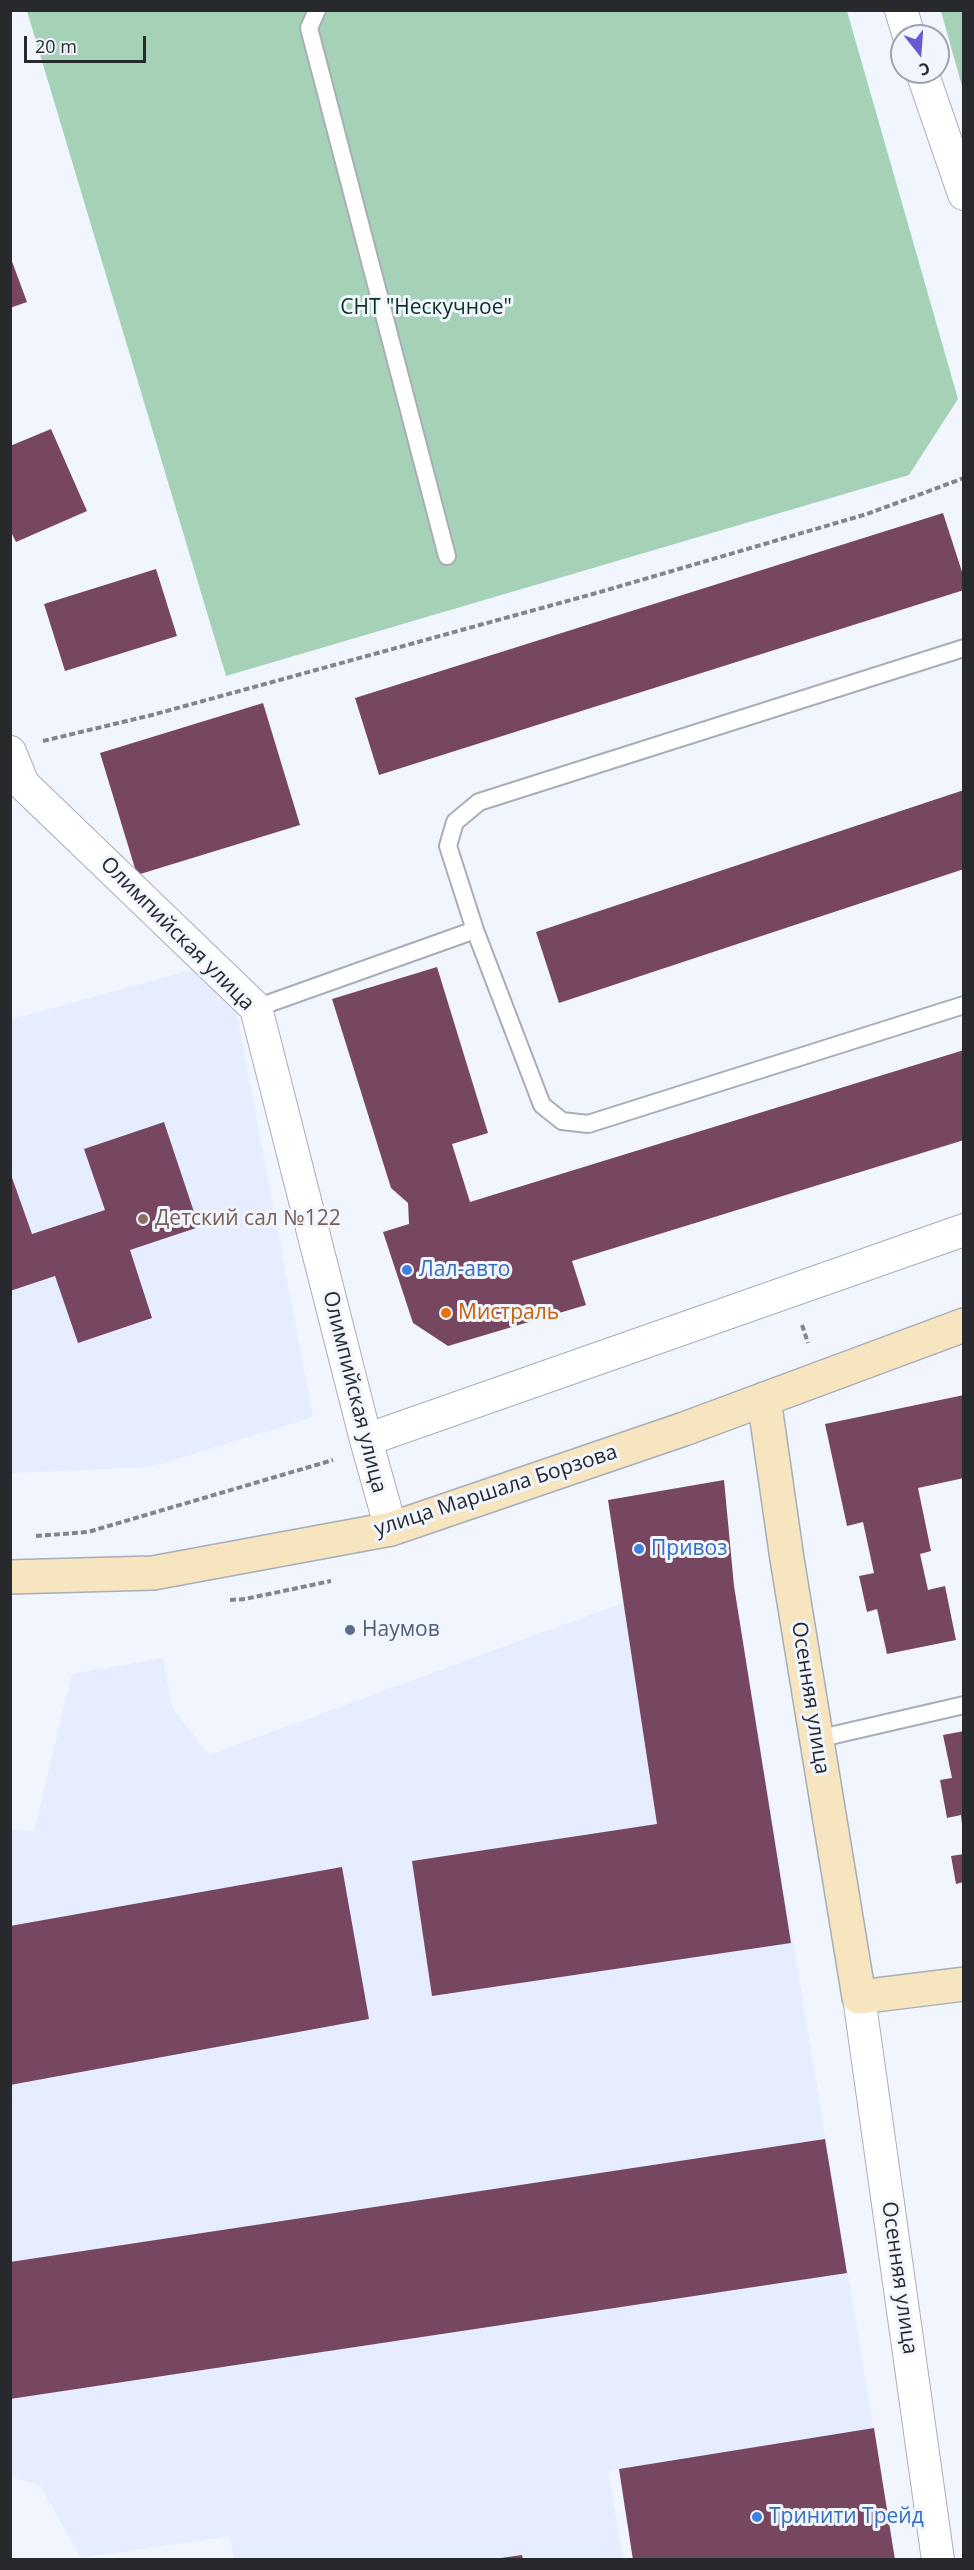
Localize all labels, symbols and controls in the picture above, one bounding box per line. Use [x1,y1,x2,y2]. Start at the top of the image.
scale bar [27,24,148,62]
north arrow [890,24,950,84]
text: 20 m [35,34,77,58]
text: С [917,57,933,81]
park label: СНТ "Нескучное" [340,295,512,321]
street label: Олимпийская улица [95,852,259,1016]
place label: Детский сал №122 [155,1206,341,1232]
marker: Детский сал №122 [136,1212,150,1226]
place label: Лал-авто [419,1257,510,1283]
marker: Лал-авто [400,1263,414,1277]
street label: Олимпийская улица [317,1288,391,1496]
place label: Мистраль [458,1300,559,1326]
marker: Мистраль [439,1306,453,1320]
street label: улица Маршала Борзова [371,1440,621,1542]
place label: Привоз [651,1536,727,1562]
marker: Привоз [632,1542,646,1556]
place label: Наумов [362,1617,440,1643]
street label: Осенняя улица [785,1620,835,1776]
marker: Наумов [343,1623,357,1637]
street label: Осенняя улица [876,2200,922,2356]
place label: Тринити Трейд [769,2504,924,2530]
marker: Тринити Трейд [750,2510,764,2524]

